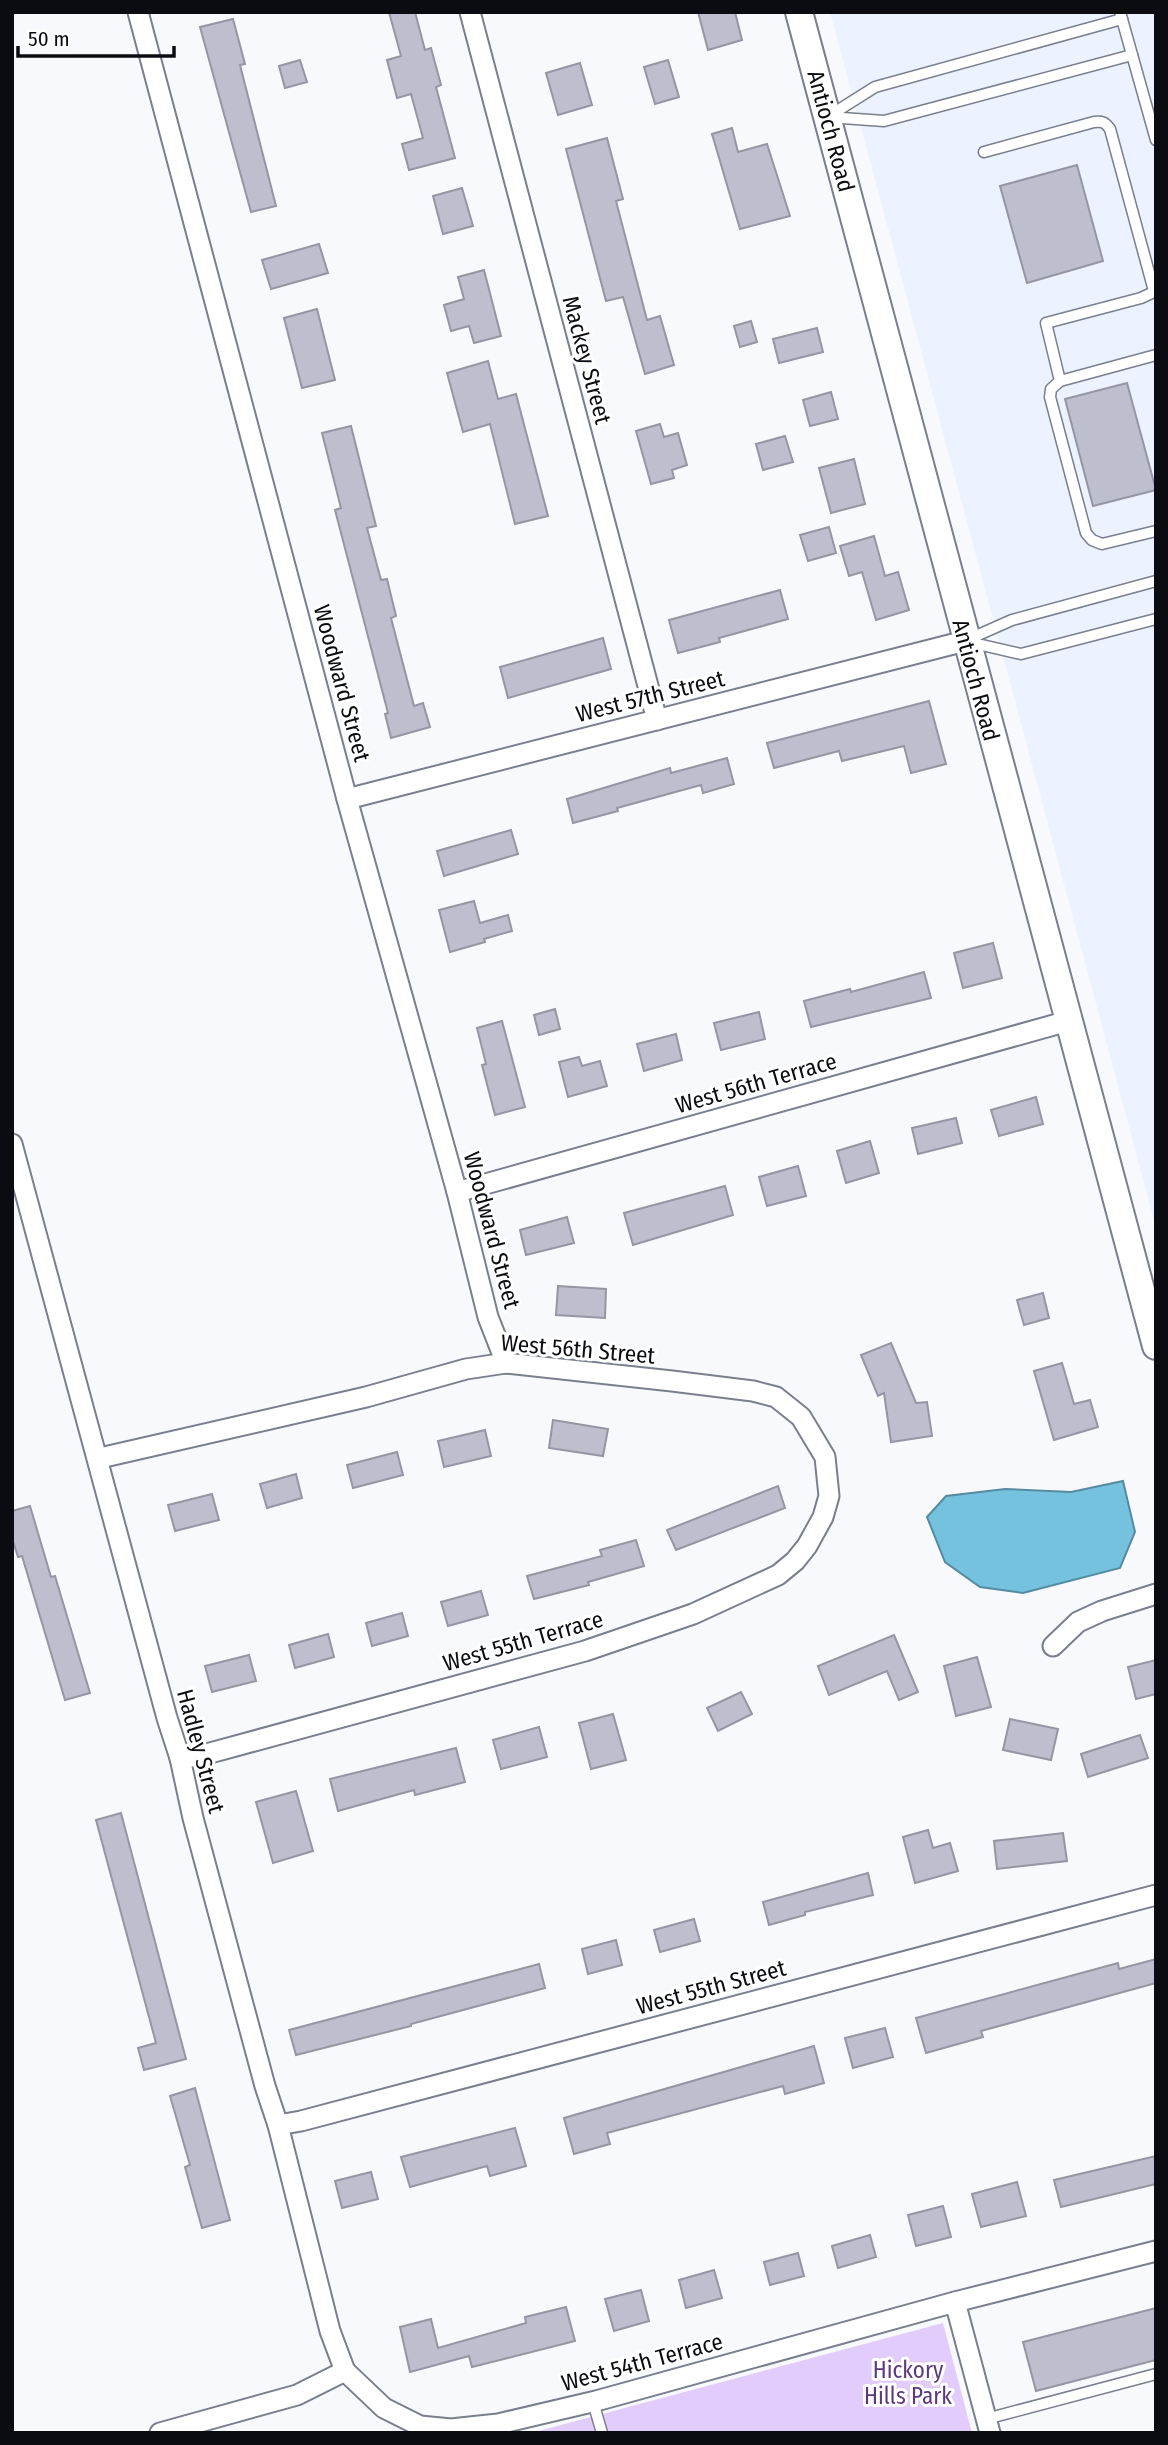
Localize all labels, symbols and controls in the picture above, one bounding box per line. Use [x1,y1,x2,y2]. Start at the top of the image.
scale bar [18,14,173,58]
text: 50 m [28,26,70,52]
street label: Antioch Road [801,67,861,195]
street label: Mackey Street [556,293,618,428]
street label: Woodward Street [308,602,377,765]
street label: Antioch Road [946,616,1006,744]
street label: West 57th Street [573,664,728,728]
street label: West 56th Terrace [672,1047,840,1119]
street label: Woodward Street [458,1149,527,1312]
street label: West 56th Street [500,1328,657,1370]
street label: West 55th Terrace [440,1605,606,1677]
street label: Hadley Street [171,1686,231,1816]
street label: West 55th Street [633,1953,789,2020]
street label: West 54th Terrace [558,2327,726,2397]
park label: Hickory Hills Park [864,2356,952,2410]

